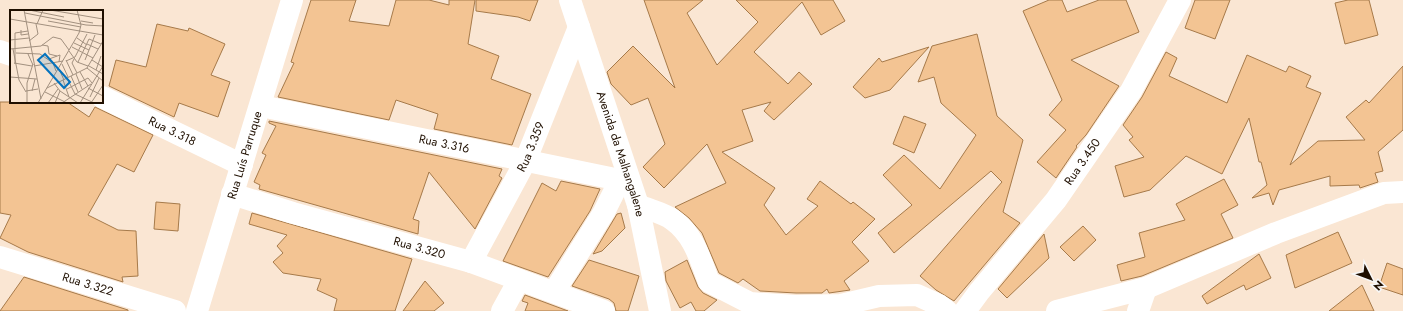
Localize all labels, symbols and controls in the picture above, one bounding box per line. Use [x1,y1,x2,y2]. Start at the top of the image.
inset map [10,10,103,103]
street label: Avenida da Malhangalene [592,89,649,218]
street label: Rua Luís Parruque [223,109,267,201]
street label: Rua 3.318 [145,112,199,150]
street label: Rua 3.359 [512,119,549,175]
street label: Rua 3.316 [417,130,471,158]
street label: Rua 3.450 [1060,135,1105,189]
street label: Rua 3.320 [391,232,447,264]
north arrow [1351,259,1391,299]
street label: Rua 3.322 [60,268,116,301]
text: N [1370,277,1387,294]

